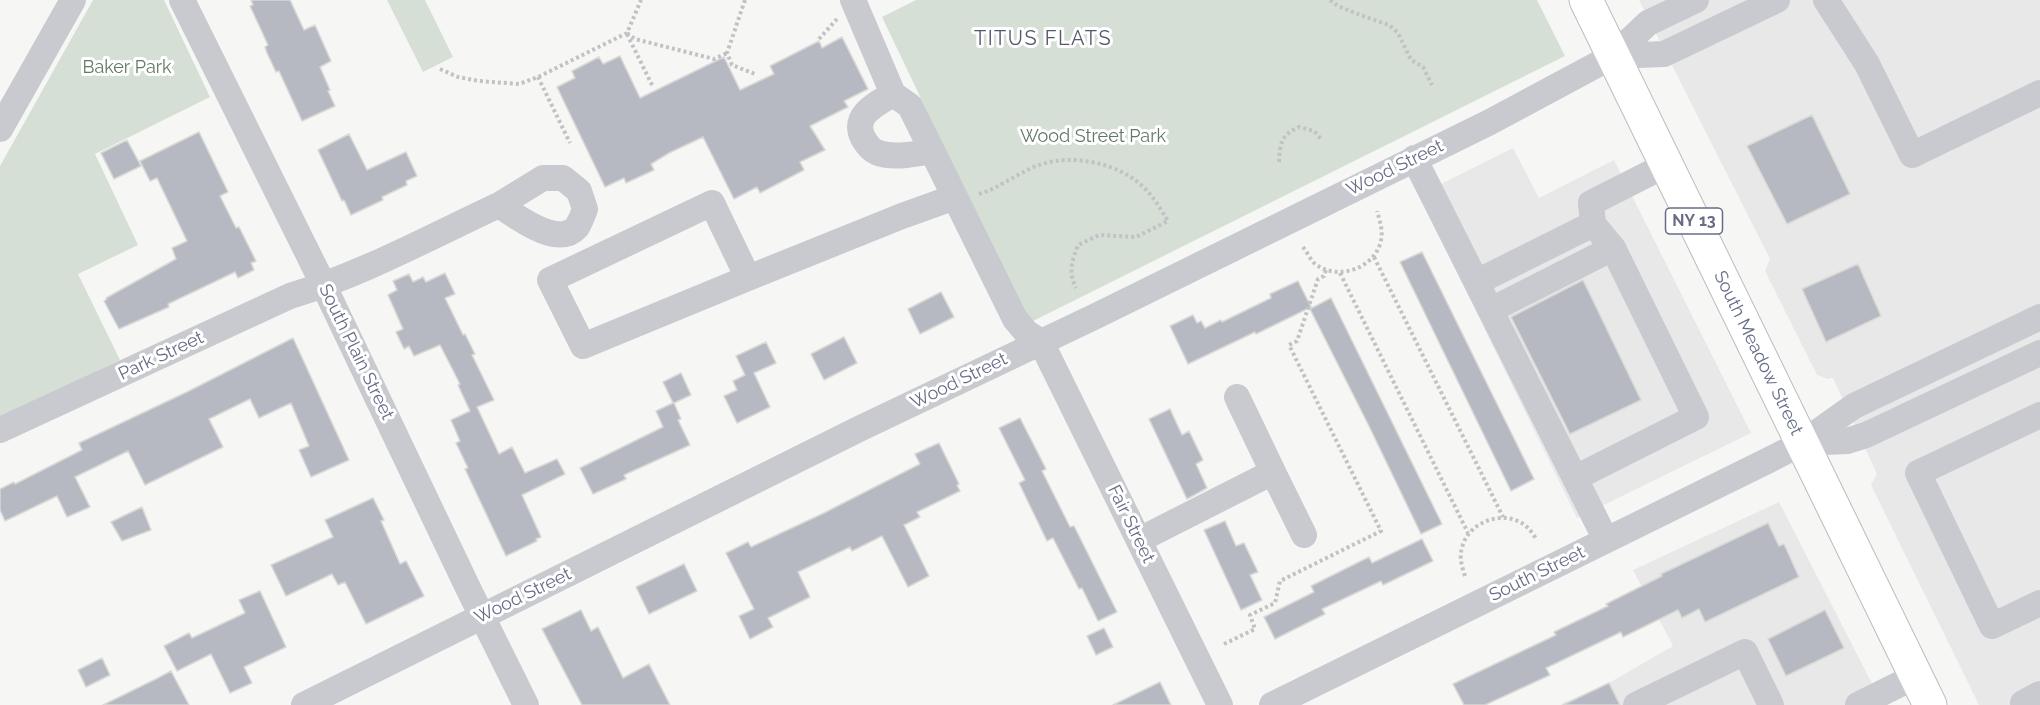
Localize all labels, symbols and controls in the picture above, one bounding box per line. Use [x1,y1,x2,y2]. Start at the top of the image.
district label: TITUS FLATS [974,27,1112,51]
park label: Baker Park [82,57,172,79]
park label: Wood Street Park [1020,126,1166,148]
street label: Wood Street [1343,135,1447,201]
road number: NY 13 [1666,208,1722,234]
street label: South Meadow Street [1709,267,1807,439]
street label: South Plain Street [314,281,398,423]
street label: Park Street [115,327,207,385]
street label: Wood Street [907,348,1011,414]
street label: Fair Street [1103,482,1159,566]
street label: South Street [1486,542,1588,606]
street label: Wood Street [471,563,575,629]

